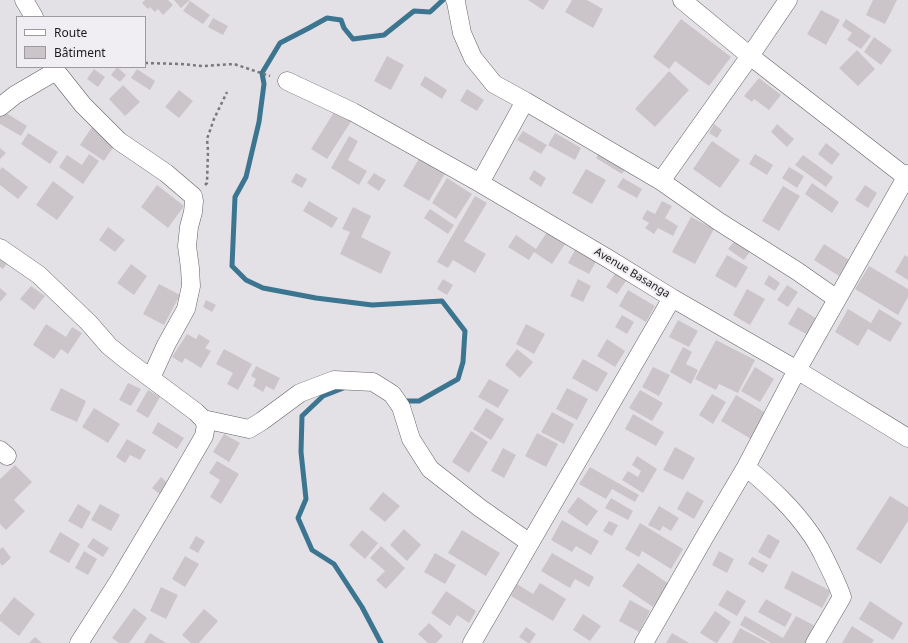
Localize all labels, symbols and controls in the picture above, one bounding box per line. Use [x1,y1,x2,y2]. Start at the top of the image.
legend [16,16,146,68]
text: Route [54,24,87,41]
text: Bâtiment [54,44,106,61]
street label: Avenue Basanga [592,245,672,301]

